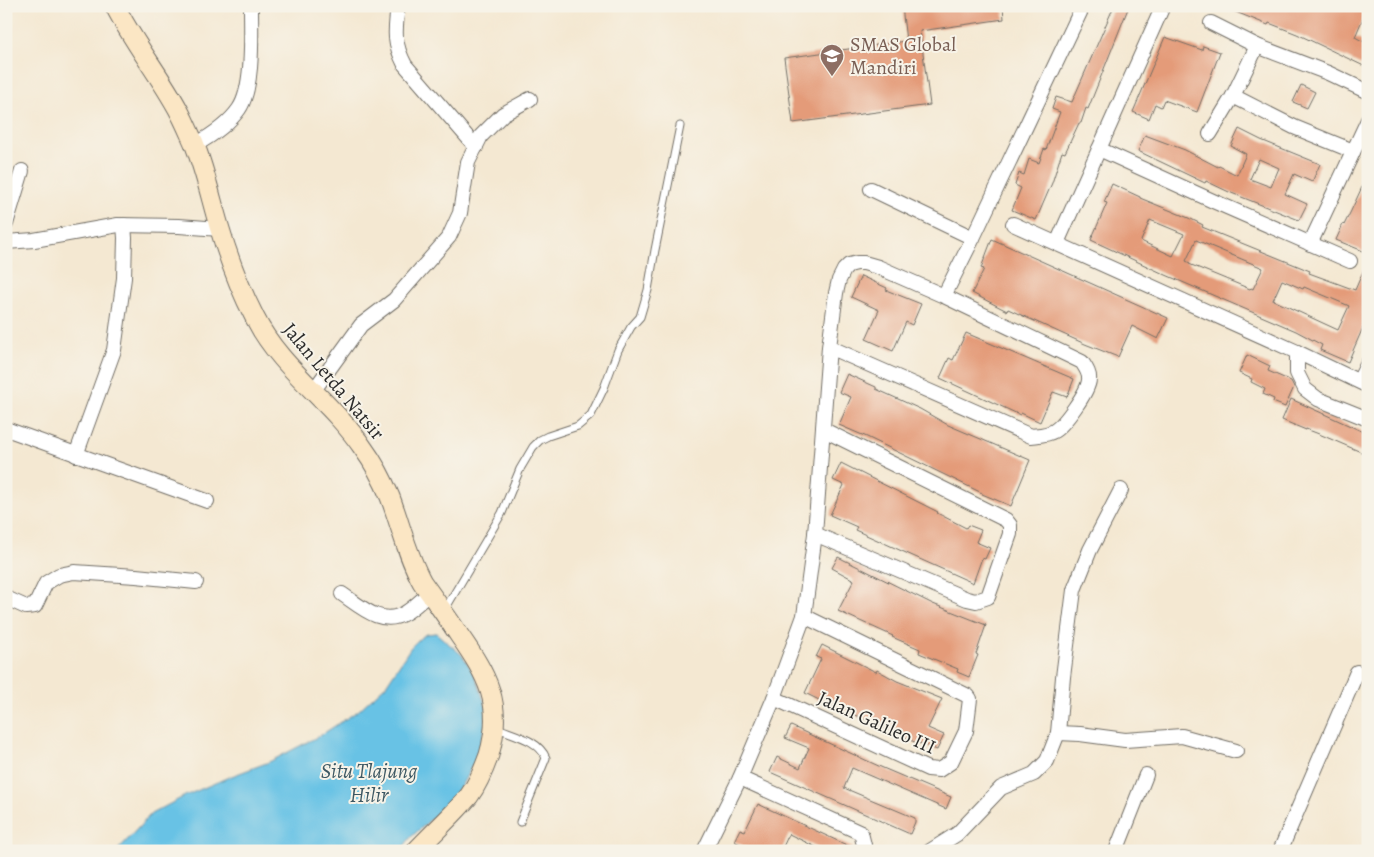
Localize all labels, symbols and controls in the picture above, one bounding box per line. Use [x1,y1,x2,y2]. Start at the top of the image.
place label: SMAS Global Mandiri [850,31,956,81]
school or university icon: SMAS Global Mandiri [819,43,845,77]
street label: Jalan Letda Natsir [277,317,391,446]
street label: Jalan Galileo III [813,684,940,761]
water label: Situ Tlajung Hilir [321,757,418,809]

